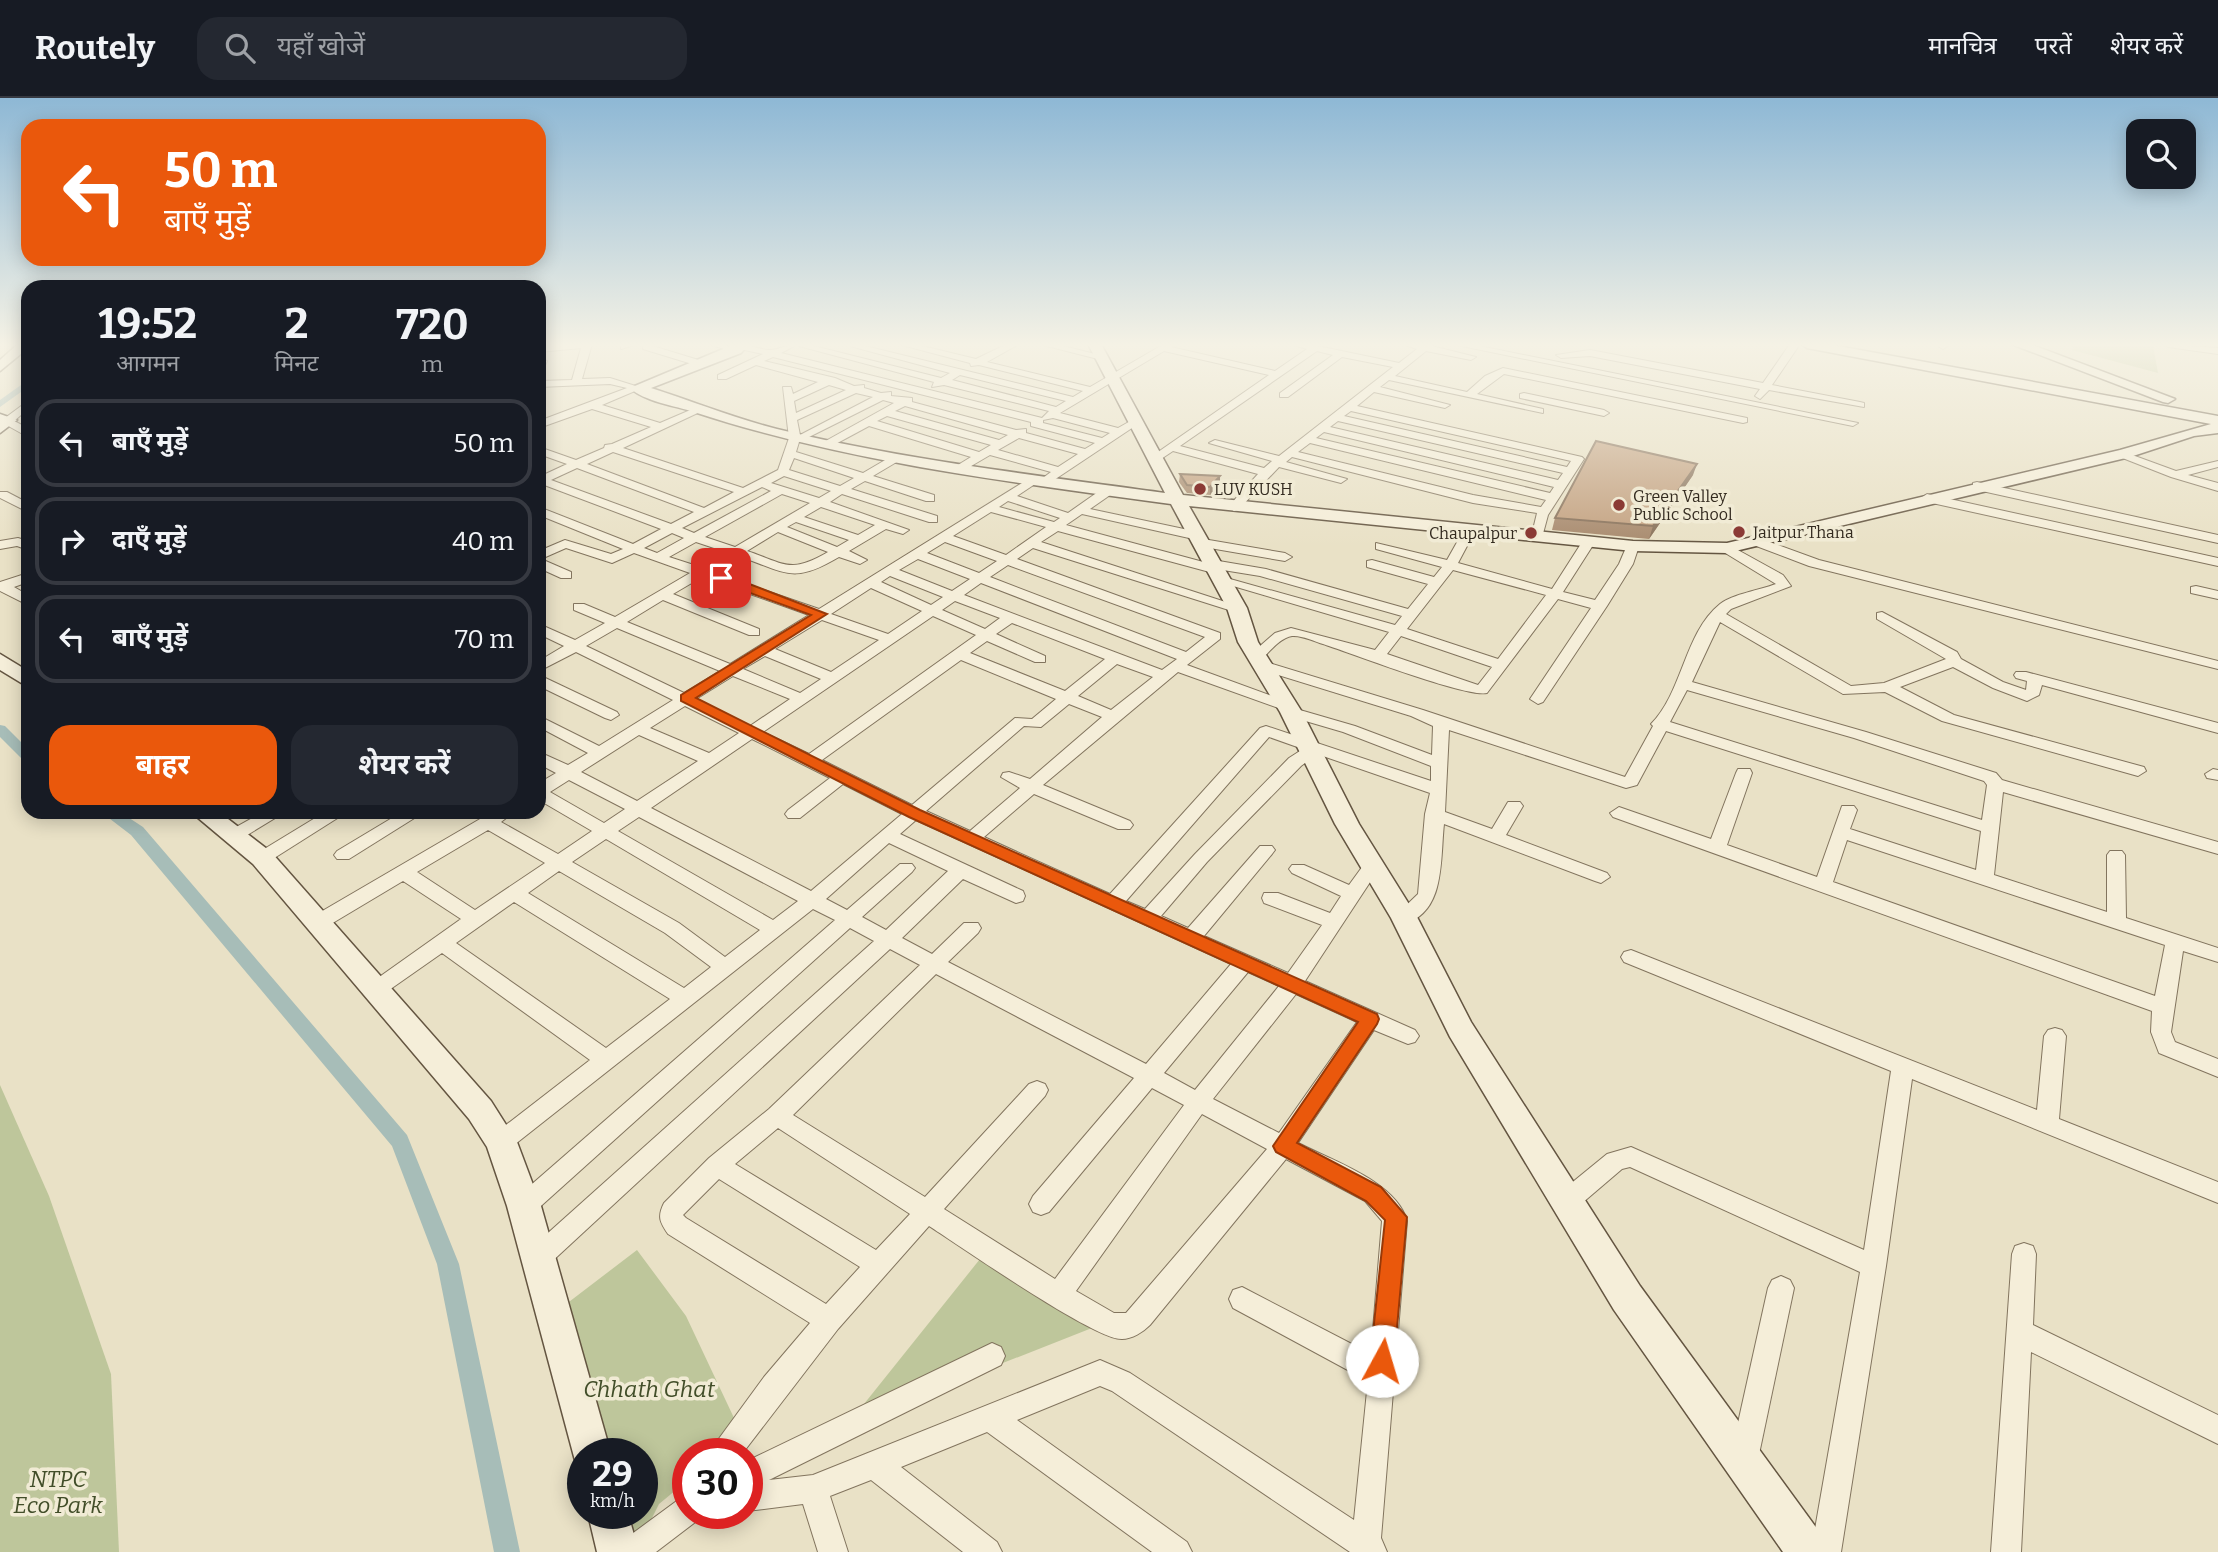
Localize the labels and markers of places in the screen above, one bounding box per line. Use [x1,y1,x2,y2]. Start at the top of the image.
place label: LUV KUSH [1214,480,1293,499]
marker: LUV KUSH [1192,481,1208,497]
place label: Green Valley Public School [1633,487,1733,524]
marker: Green Valley Public School [1611,497,1627,513]
place label: Jaitpur Thana [1752,523,1854,542]
place label: Chaupalpur [1429,524,1517,543]
marker: Jaitpur Thana [1731,524,1747,540]
marker: Chaupalpur [1523,525,1539,541]
pin [691,548,751,608]

